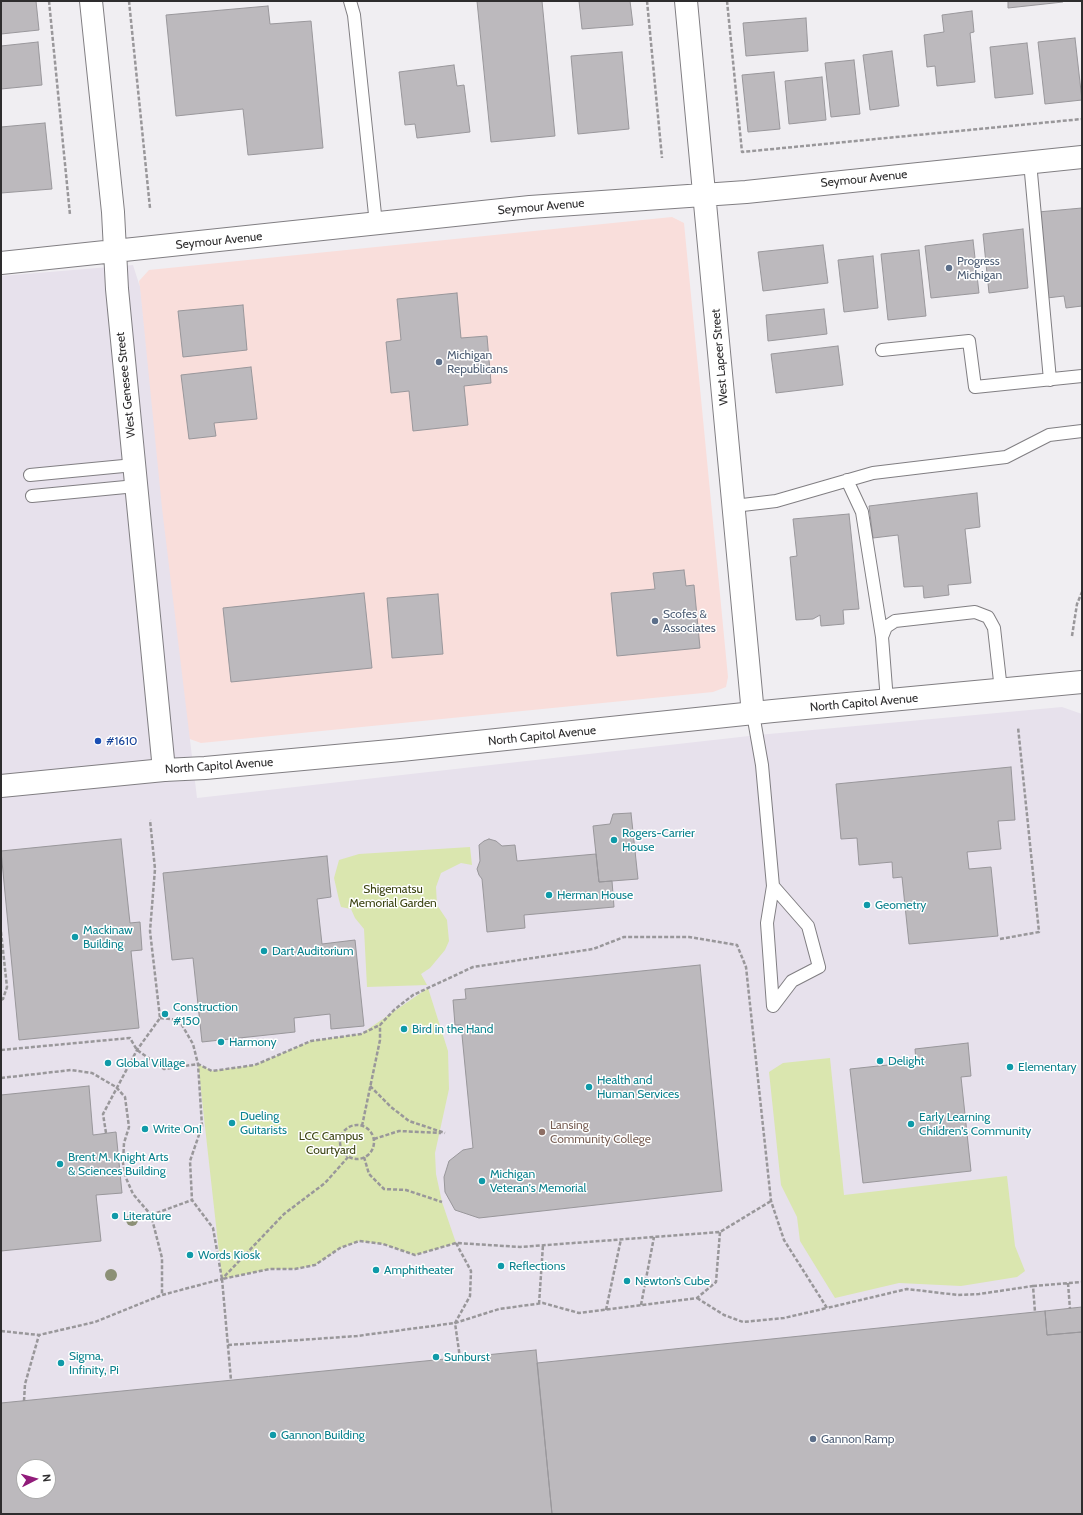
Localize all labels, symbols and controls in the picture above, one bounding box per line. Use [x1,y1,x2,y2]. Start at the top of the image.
street label: Seymour Avenue [820,167,908,191]
street label: Seymour Avenue [497,196,585,218]
street label: Seymour Avenue [175,229,263,253]
place label: Progress Michigan [957,254,1002,282]
marker: Progress Michigan [944,263,954,273]
street label: West Lapeer Street [709,308,731,406]
street label: West Genesee Street [113,331,139,439]
place label: Michigan Republicans [447,348,508,376]
marker: Michigan Republicans [434,357,444,367]
place label: Scofes & Associates [663,607,716,635]
marker: Scofes & Associates [650,616,660,626]
street label: North Capitol Avenue [809,691,919,715]
street label: North Capitol Avenue [487,723,597,749]
place label: #1610 [106,734,137,748]
marker: #1610 [93,736,103,746]
street label: North Capitol Avenue [164,755,274,777]
place label: Rogers-Carrier House [622,826,695,854]
marker: Rogers-Carrier House [609,835,619,845]
park label: Shigematsu Memorial Garden [349,882,437,910]
place label: Herman House [557,888,633,902]
marker: Herman House [544,890,554,900]
place label: Geometry [875,898,926,912]
marker: Geometry [862,900,872,910]
place label: Mackinaw Building [83,923,133,951]
marker: Mackinaw Building [70,932,80,942]
place label: Dart Auditorium [272,944,353,958]
marker: Dart Auditorium [259,946,269,956]
place label: Construction #150 [173,1000,238,1028]
marker: Construction #150 [160,1009,170,1019]
place label: Bird in the Hand [412,1022,493,1036]
marker: Bird in the Hand [399,1024,409,1034]
place label: Harmony [229,1035,277,1049]
marker: Harmony [216,1037,226,1047]
place label: Delight [888,1054,925,1068]
place label: Global Village [116,1056,185,1070]
marker: Delight [875,1056,885,1066]
marker: Global Village [103,1058,113,1068]
place label: Elementary [1018,1060,1076,1074]
marker: Elementary [1005,1062,1015,1072]
place label: Health and Human Services [597,1073,679,1101]
marker: Health and Human Services [584,1082,594,1092]
place label: Dueling Guitarists [240,1109,287,1137]
place label: Early Learning Children's Community [919,1110,1031,1138]
marker: Dueling Guitarists [227,1118,237,1128]
place label: Lansing Community College [550,1118,651,1146]
marker: Early Learning Children's Community [906,1119,916,1129]
place label: Write On! [153,1122,202,1136]
marker: Write On! [140,1124,150,1134]
marker: Lansing Community College [537,1127,547,1137]
park label: LCC Campus Courtyard [299,1129,363,1157]
place label: Brent M. Knight Arts & Sciences Building [68,1150,169,1178]
marker: Brent M. Knight Arts & Sciences Building [55,1159,65,1169]
place label: Michigan Veteran's Memorial [490,1167,586,1195]
marker: Michigan Veteran's Memorial [477,1176,487,1186]
place label: Literature [123,1209,171,1223]
marker: Literature [110,1211,120,1221]
place label: Words Kiosk [198,1248,260,1262]
marker: Words Kiosk [185,1250,195,1260]
place label: Reflections [509,1259,565,1273]
marker: Reflections [496,1261,506,1271]
place label: Amphitheater [384,1263,454,1277]
marker: Amphitheater [371,1265,381,1275]
place label: Newton’s Cube [635,1274,710,1288]
marker: Newton’s Cube [622,1276,632,1286]
place label: Sigma, Infinity, Pi [69,1349,119,1377]
place label: Sunburst [444,1350,490,1364]
marker: Sunburst [431,1352,441,1362]
marker: Sigma, Infinity, Pi [56,1358,66,1368]
place label: Gannon Building [281,1428,365,1442]
marker: Gannon Building [268,1430,278,1440]
place label: Gannon Ramp [821,1432,894,1446]
marker: Gannon Ramp [808,1434,818,1444]
north arrow [16,1459,56,1499]
text: N [40,1473,54,1482]

